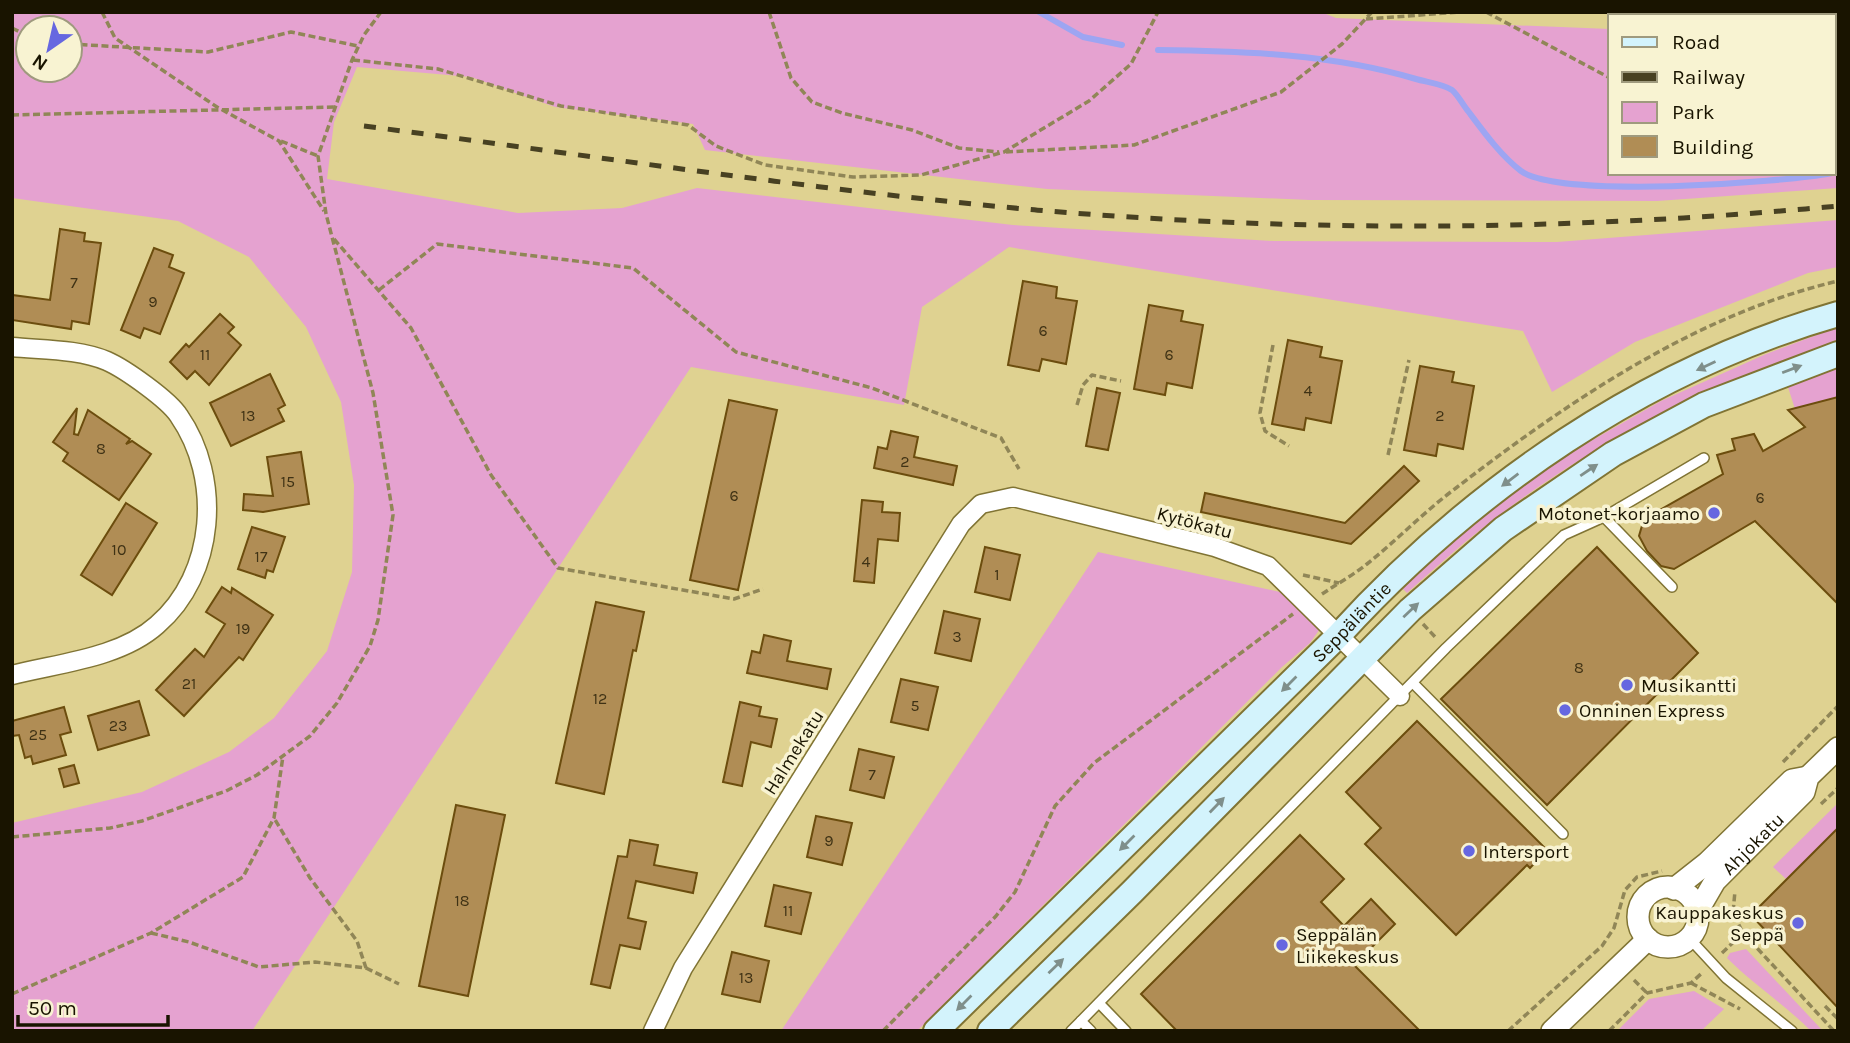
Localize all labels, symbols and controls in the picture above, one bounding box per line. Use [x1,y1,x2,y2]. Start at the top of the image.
north arrow [14,14,84,84]
legend [1608,14,1836,175]
text: Road [1672,30,1720,54]
text: N [28,49,52,75]
text: Railway [1672,65,1745,89]
text: Park [1672,100,1715,124]
text: Building [1672,135,1753,159]
house number: 7 [70,273,78,292]
house number: 9 [148,292,158,311]
house number: 6 [1038,321,1048,340]
house number: 11 [200,345,210,364]
house number: 6 [1164,345,1174,364]
one-way arrow [1696,360,1716,371]
one-way arrow [1782,363,1803,374]
house number: 4 [1304,381,1313,400]
house number: 13 [241,406,255,425]
house number: 2 [1435,406,1445,425]
house number: 8 [96,439,106,458]
house number: 2 [900,452,910,471]
one-way arrow [1580,464,1599,477]
house number: 15 [281,472,295,491]
one-way arrow [1500,473,1519,487]
house number: 6 [729,486,739,505]
house number: 6 [1755,488,1765,507]
street label: Kytökatu [1154,502,1235,544]
place label: Motonet-korjaamo [1538,503,1700,525]
marker: Motonet-korjaamo [1706,505,1722,521]
house number: 10 [112,540,126,559]
house number: 17 [255,547,268,566]
house number: 4 [862,552,871,571]
house number: 1 [994,565,1000,584]
street label: Seppäläntie [1308,578,1396,667]
one-way arrow [1402,603,1419,619]
house number: 19 [236,619,250,638]
house number: 3 [952,627,962,646]
house number: 8 [1574,658,1584,677]
house number: 21 [182,674,196,693]
one-way arrow [1281,675,1298,691]
place label: Musikantti [1641,675,1737,697]
marker: Musikantti [1619,677,1635,693]
house number: 12 [593,689,607,708]
house number: 5 [910,696,920,715]
place label: Onninen Express [1579,700,1725,722]
marker: Onninen Express [1557,702,1573,718]
street label: Halmekatu [759,706,829,799]
house number: 23 [109,716,127,735]
house number: 25 [29,725,47,744]
house number: 7 [868,765,876,784]
one-way arrow [1208,797,1224,814]
street label: Ahjokatu [1718,809,1789,880]
house number: 9 [824,831,834,850]
one-way arrow [1118,835,1135,852]
place label: Intersport [1483,841,1569,863]
marker: Intersport [1461,843,1477,859]
house number: 18 [454,891,470,910]
house number: 11 [783,901,793,920]
place label: Kauppakeskus Seppä [1655,902,1784,946]
marker: Kauppakeskus Seppä [1790,915,1806,931]
place label: Seppälän Liikekeskus [1296,924,1399,968]
marker: Seppälän Liikekeskus [1274,937,1290,953]
one-way arrow [1048,958,1064,974]
house number: 13 [739,968,753,987]
scale bar [18,984,168,1028]
one-way arrow [956,994,973,1011]
text: 50 m [28,996,77,1020]

